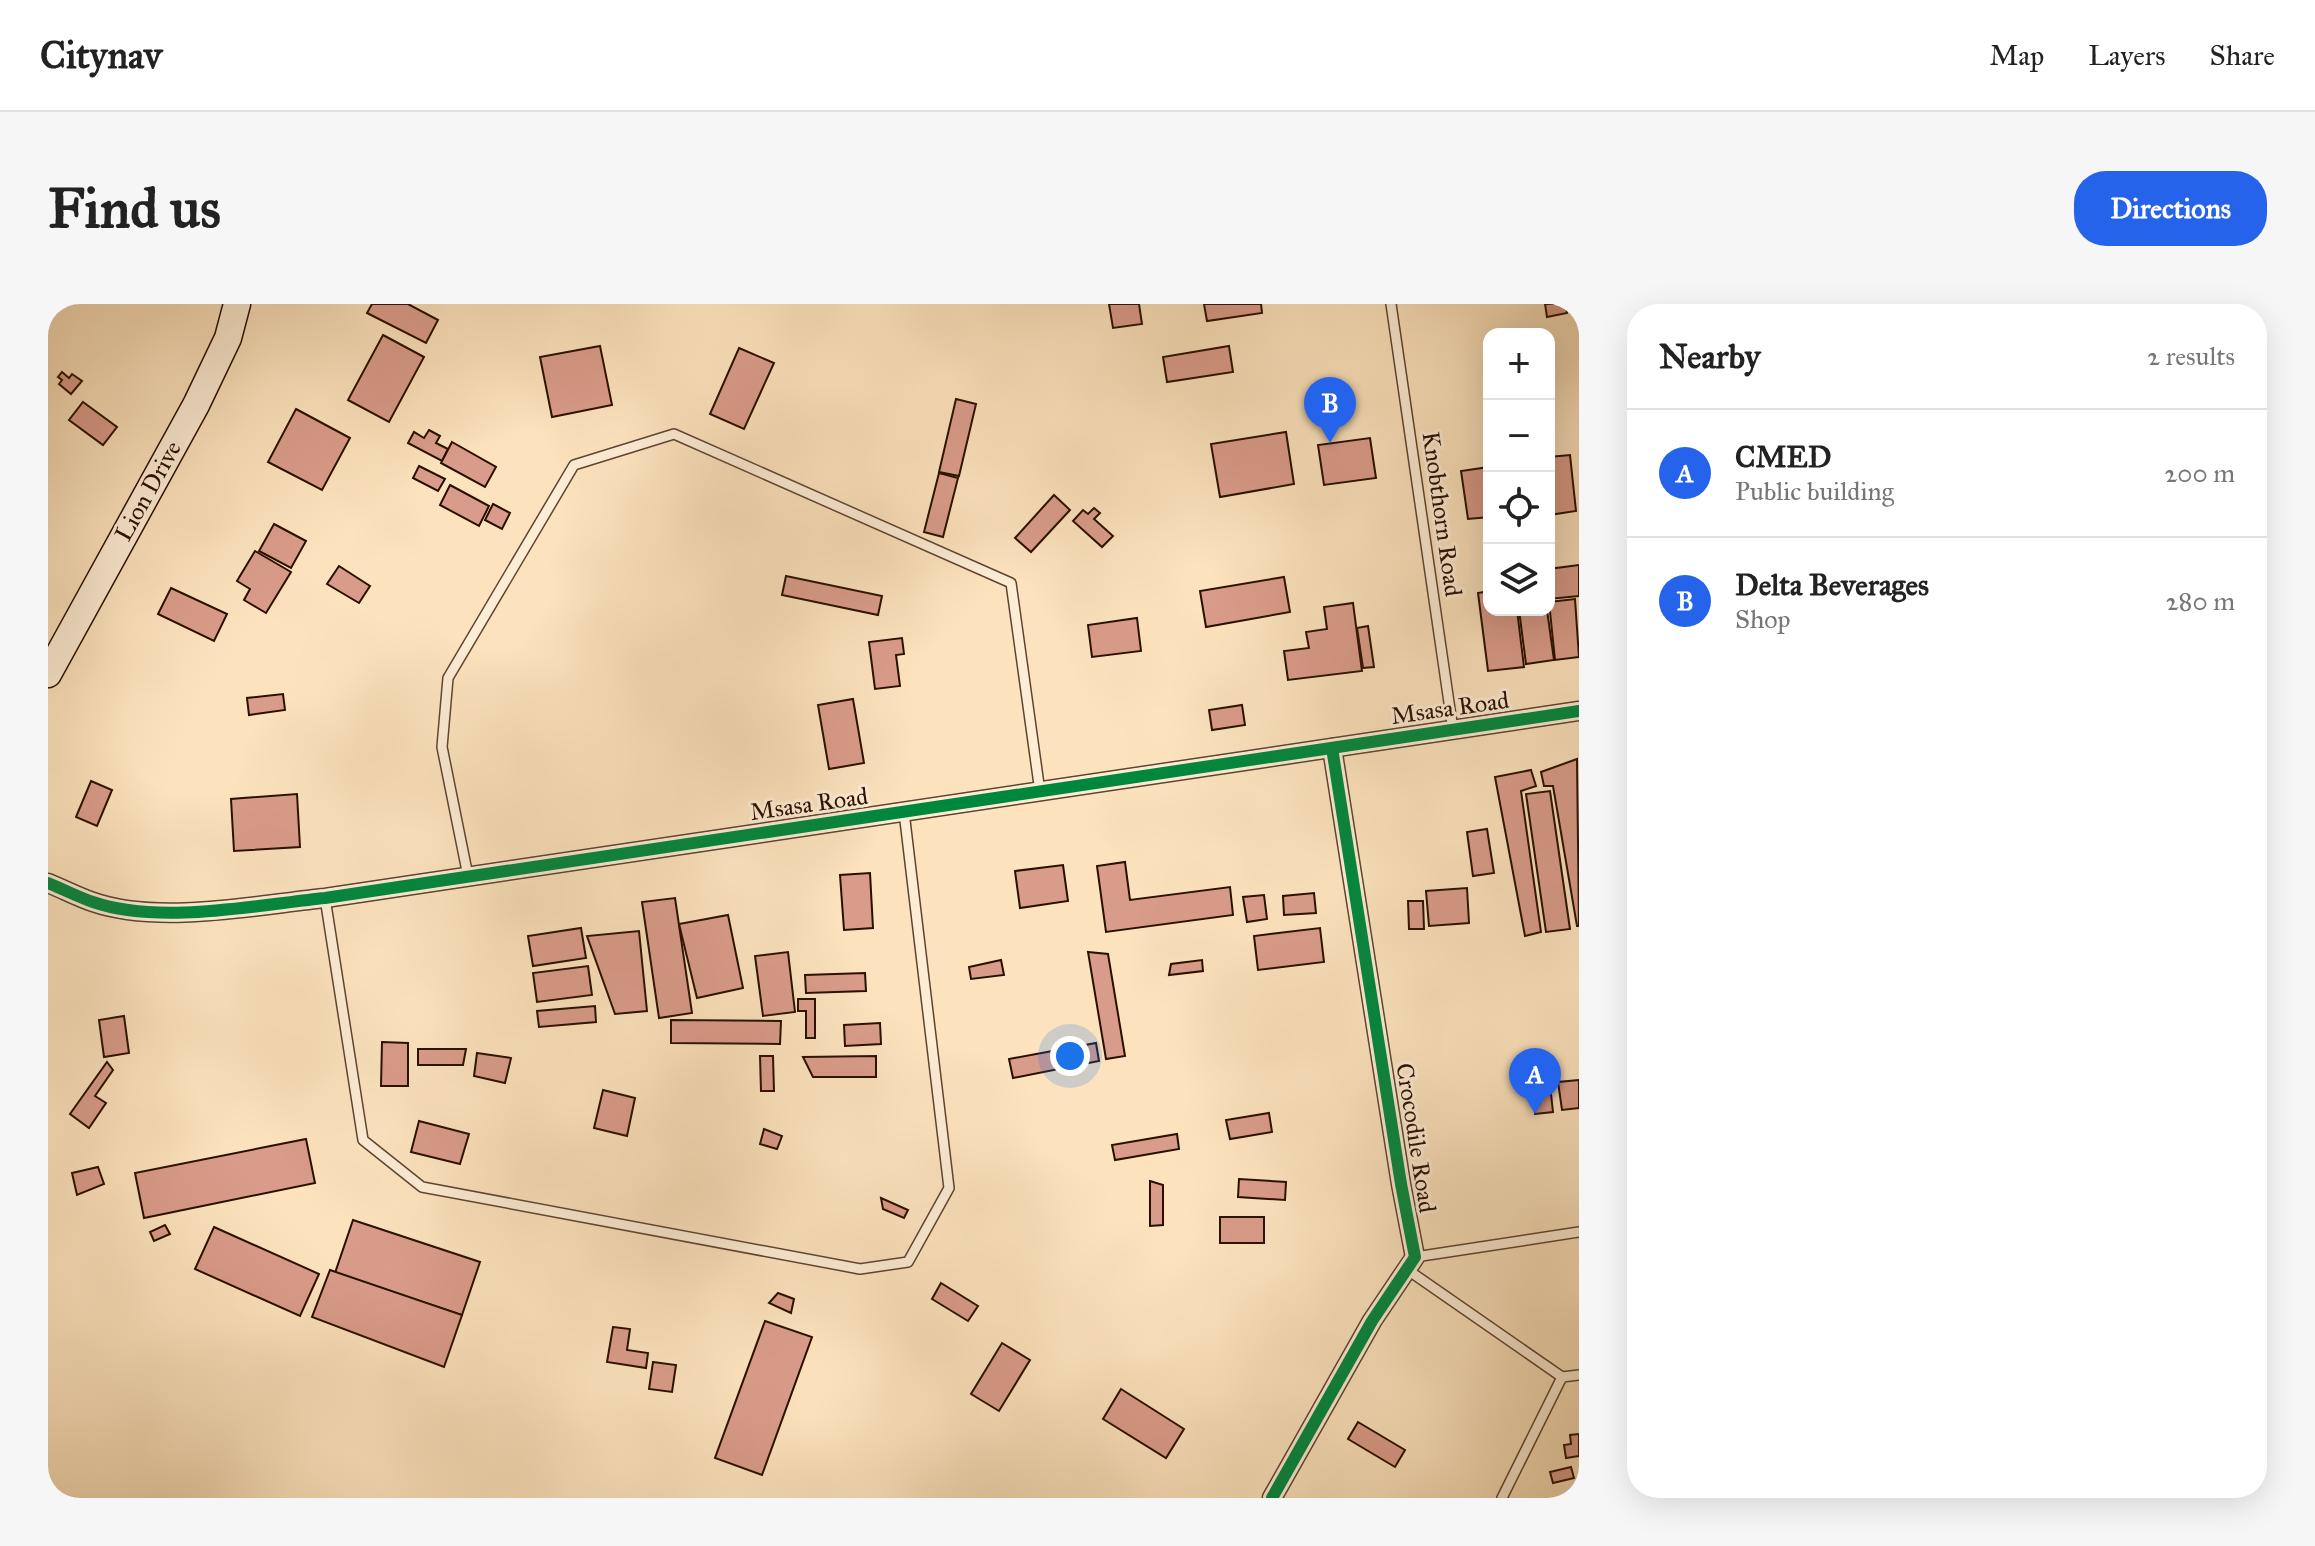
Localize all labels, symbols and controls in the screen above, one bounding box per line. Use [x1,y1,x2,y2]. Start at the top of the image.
text: Citynav [40,32,162,78]
text: Map [1989,38,2044,73]
text: Layers [2088,38,2166,73]
text: Share [2210,38,2275,73]
button: Directions [2074,171,2267,246]
text: Find us [48,174,221,242]
map controls [1483,328,1555,616]
button: + [1483,328,1555,400]
text: Nearby [1659,336,1761,377]
text: 2 results [2147,340,2235,372]
pin: B [1304,377,1356,443]
button: − [1483,400,1555,472]
street label: Knobthorn Road [1416,430,1468,598]
street label: Lion Drive [108,436,188,546]
text: CMED [1735,439,1832,475]
text: A [1676,457,1694,489]
text: 200 m [2164,457,2235,489]
button: locate [1483,472,1555,544]
text: Public building [1735,475,1894,507]
button: layers [1483,544,1555,616]
text: Delta Beverages [1735,567,1929,603]
text: B [1676,585,1694,617]
text: 280 m [2166,585,2235,617]
text: Shop [1735,603,1791,635]
street label: Msasa Road [1389,685,1511,731]
street label: Msasa Road [748,781,870,827]
your location [1050,1036,1090,1076]
pin: A [1509,1048,1561,1114]
street label: Crocodile Road [1389,1061,1443,1215]

